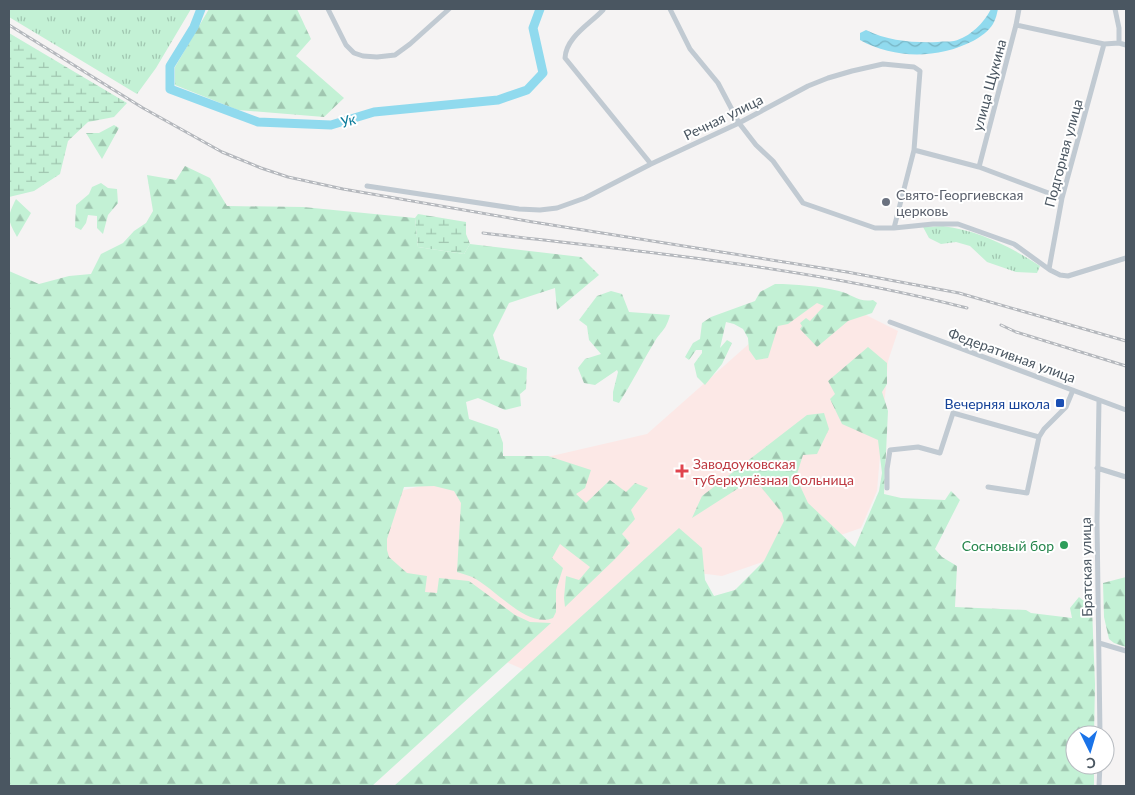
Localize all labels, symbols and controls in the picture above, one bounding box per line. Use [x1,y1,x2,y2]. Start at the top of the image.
street label: улица Щукина [969,37,1009,133]
street label: Речная улица [681,90,765,144]
street label: Подгорная улица [1040,97,1086,209]
water label: Ук [338,109,359,131]
place label: Свято-Георгиевская церковь [896,186,1023,219]
marker: Свято-Георгиевская церковь [880,196,892,208]
street label: Федеративная улица [946,324,1078,386]
place label: Вечерняя школа [945,395,1050,412]
marker: Вечерняя школа [1054,397,1066,409]
place label: Заводоуковская туберкулёзная больница [693,455,854,488]
marker: Заводоуковская туберкулёзная больница [675,464,689,478]
street label: Братская улица [1077,517,1095,617]
place label: Сосновый бор [962,537,1054,554]
marker: Сосновый бор [1058,539,1070,551]
north arrow [1065,725,1115,775]
text: С [1085,755,1097,772]

